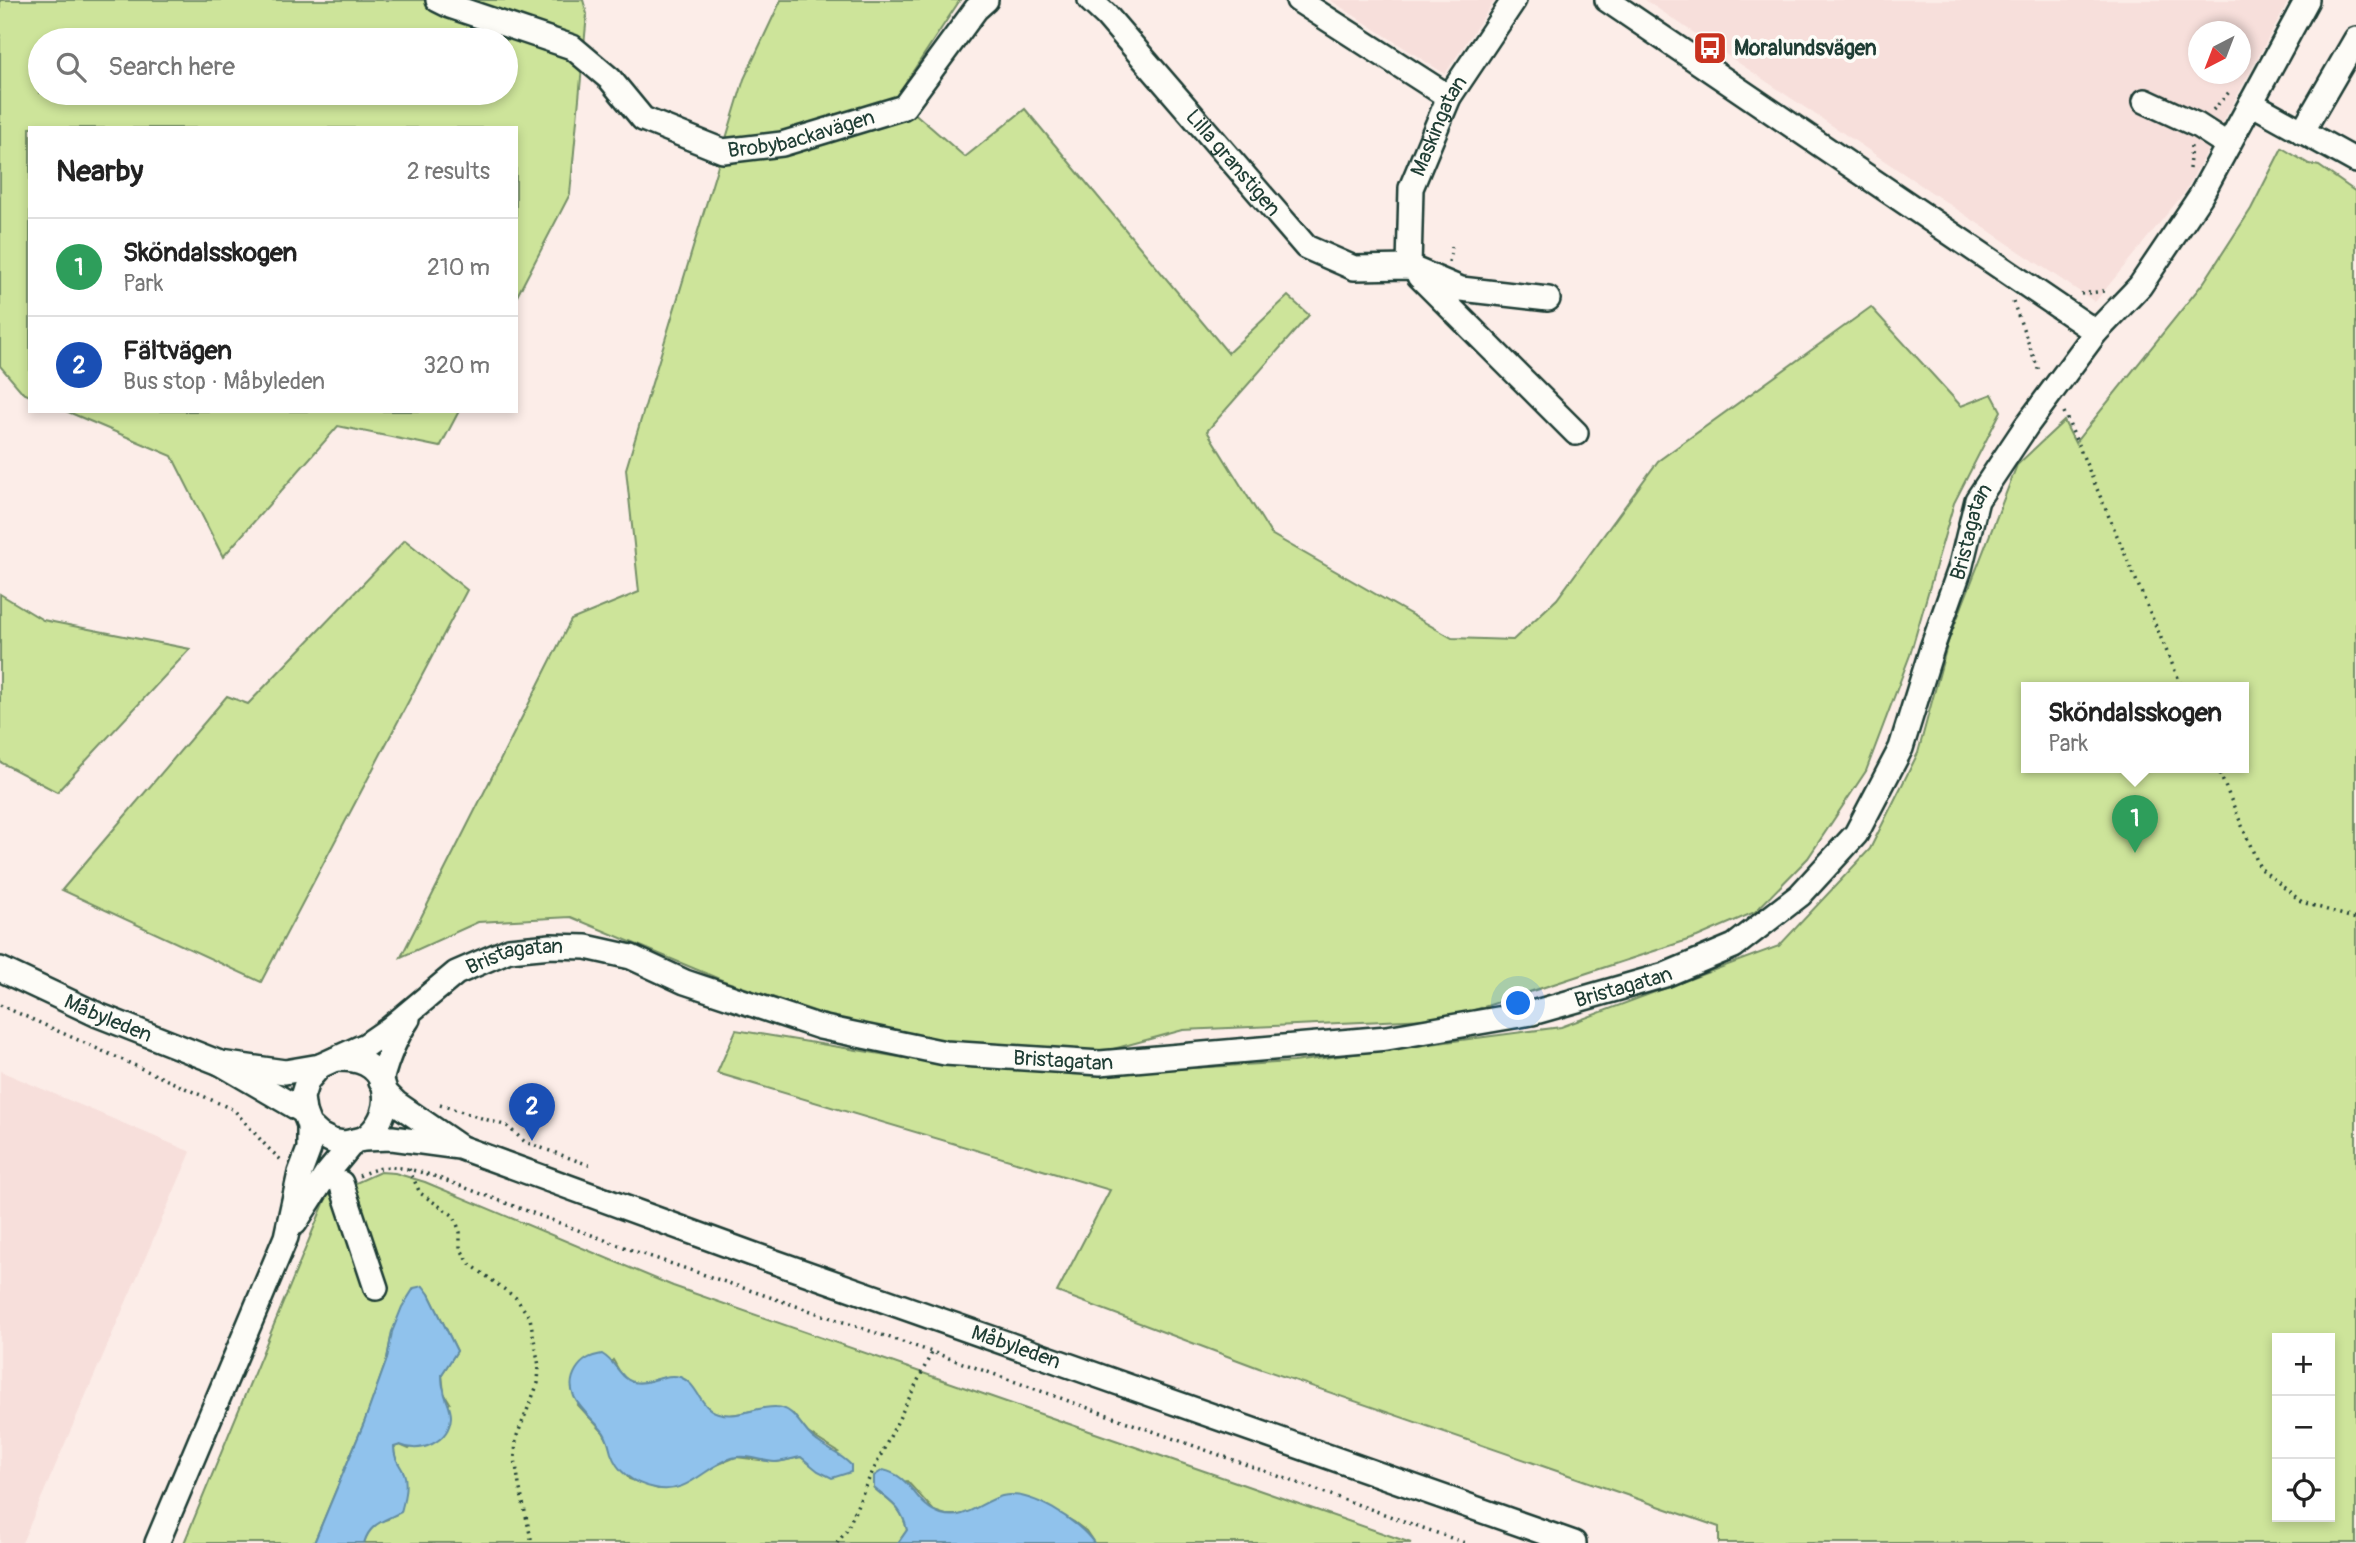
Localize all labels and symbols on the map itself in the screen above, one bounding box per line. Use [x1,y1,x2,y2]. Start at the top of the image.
north arrow [2188,21,2251,84]
bus stop icon: Moralundsvägen [1691,29,1729,67]
place label: Moralundsvägen [1734,35,1877,62]
street label: Maskingatan [1404,70,1474,180]
street label: Brobybackavägen [726,104,878,164]
street label: Lilla granstigen [1179,104,1287,222]
street label: Bristagatan [1944,478,1999,584]
pin: 1 [2112,795,2158,853]
street label: Bristagatan [462,933,563,981]
street label: Bristagatan [1572,960,1676,1014]
your location [1501,986,1535,1020]
street label: Måbyleden [60,988,156,1049]
street label: Bristagatan [1012,1044,1114,1077]
pin: 2 [509,1083,555,1141]
street label: Måbyleden [968,1319,1064,1375]

